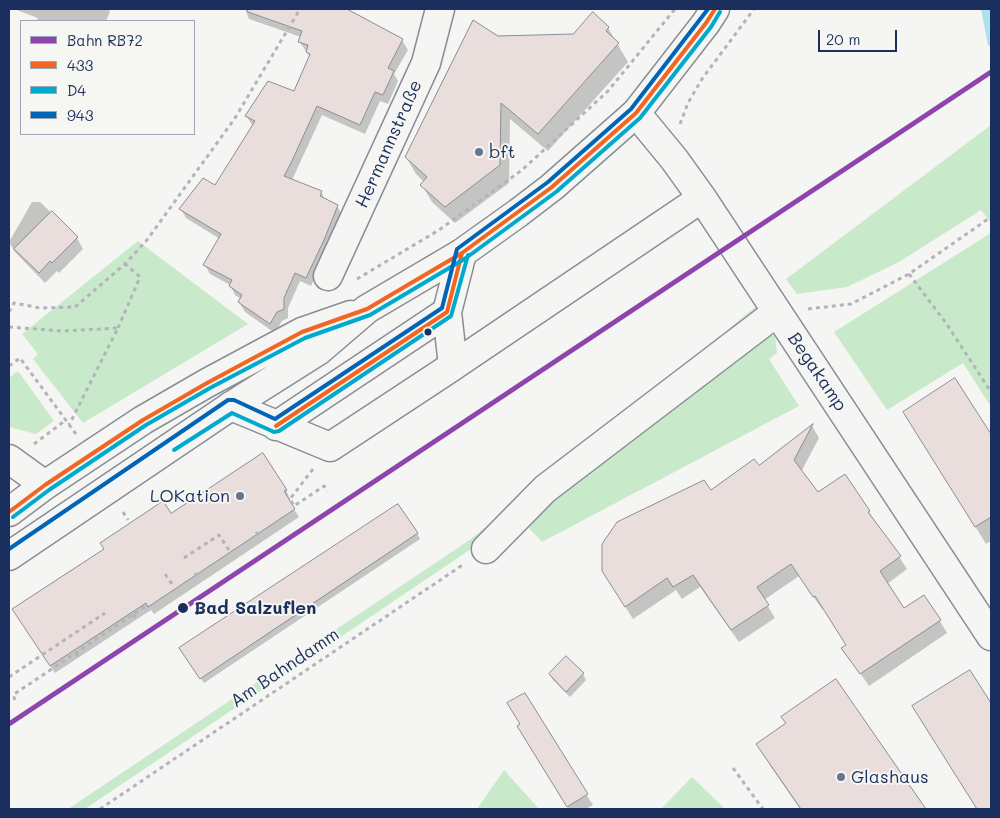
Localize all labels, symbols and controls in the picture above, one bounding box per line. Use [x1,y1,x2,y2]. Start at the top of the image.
legend [20,20,195,135]
scale bar [820,20,899,52]
text: 20 m [826,29,860,49]
text: Bahn RB72 [67,30,143,50]
text: 433 [67,55,93,75]
street label: Hermannstraße [351,77,427,211]
text: D4 [67,80,86,100]
text: 943 [67,105,93,125]
place label: bft [489,141,515,163]
marker: bft [473,146,485,158]
unlabelled marker [423,327,433,337]
street label: Begakamp [783,329,851,415]
place label: LOKation [150,485,230,507]
marker: LOKation [234,490,246,502]
place label: Bad Salzuflen [194,597,316,619]
marker: Bad Salzuflen [176,601,190,615]
street label: Am Bahndamm [227,624,343,712]
place label: Glashaus [851,766,929,788]
marker: Glashaus [835,771,847,783]

